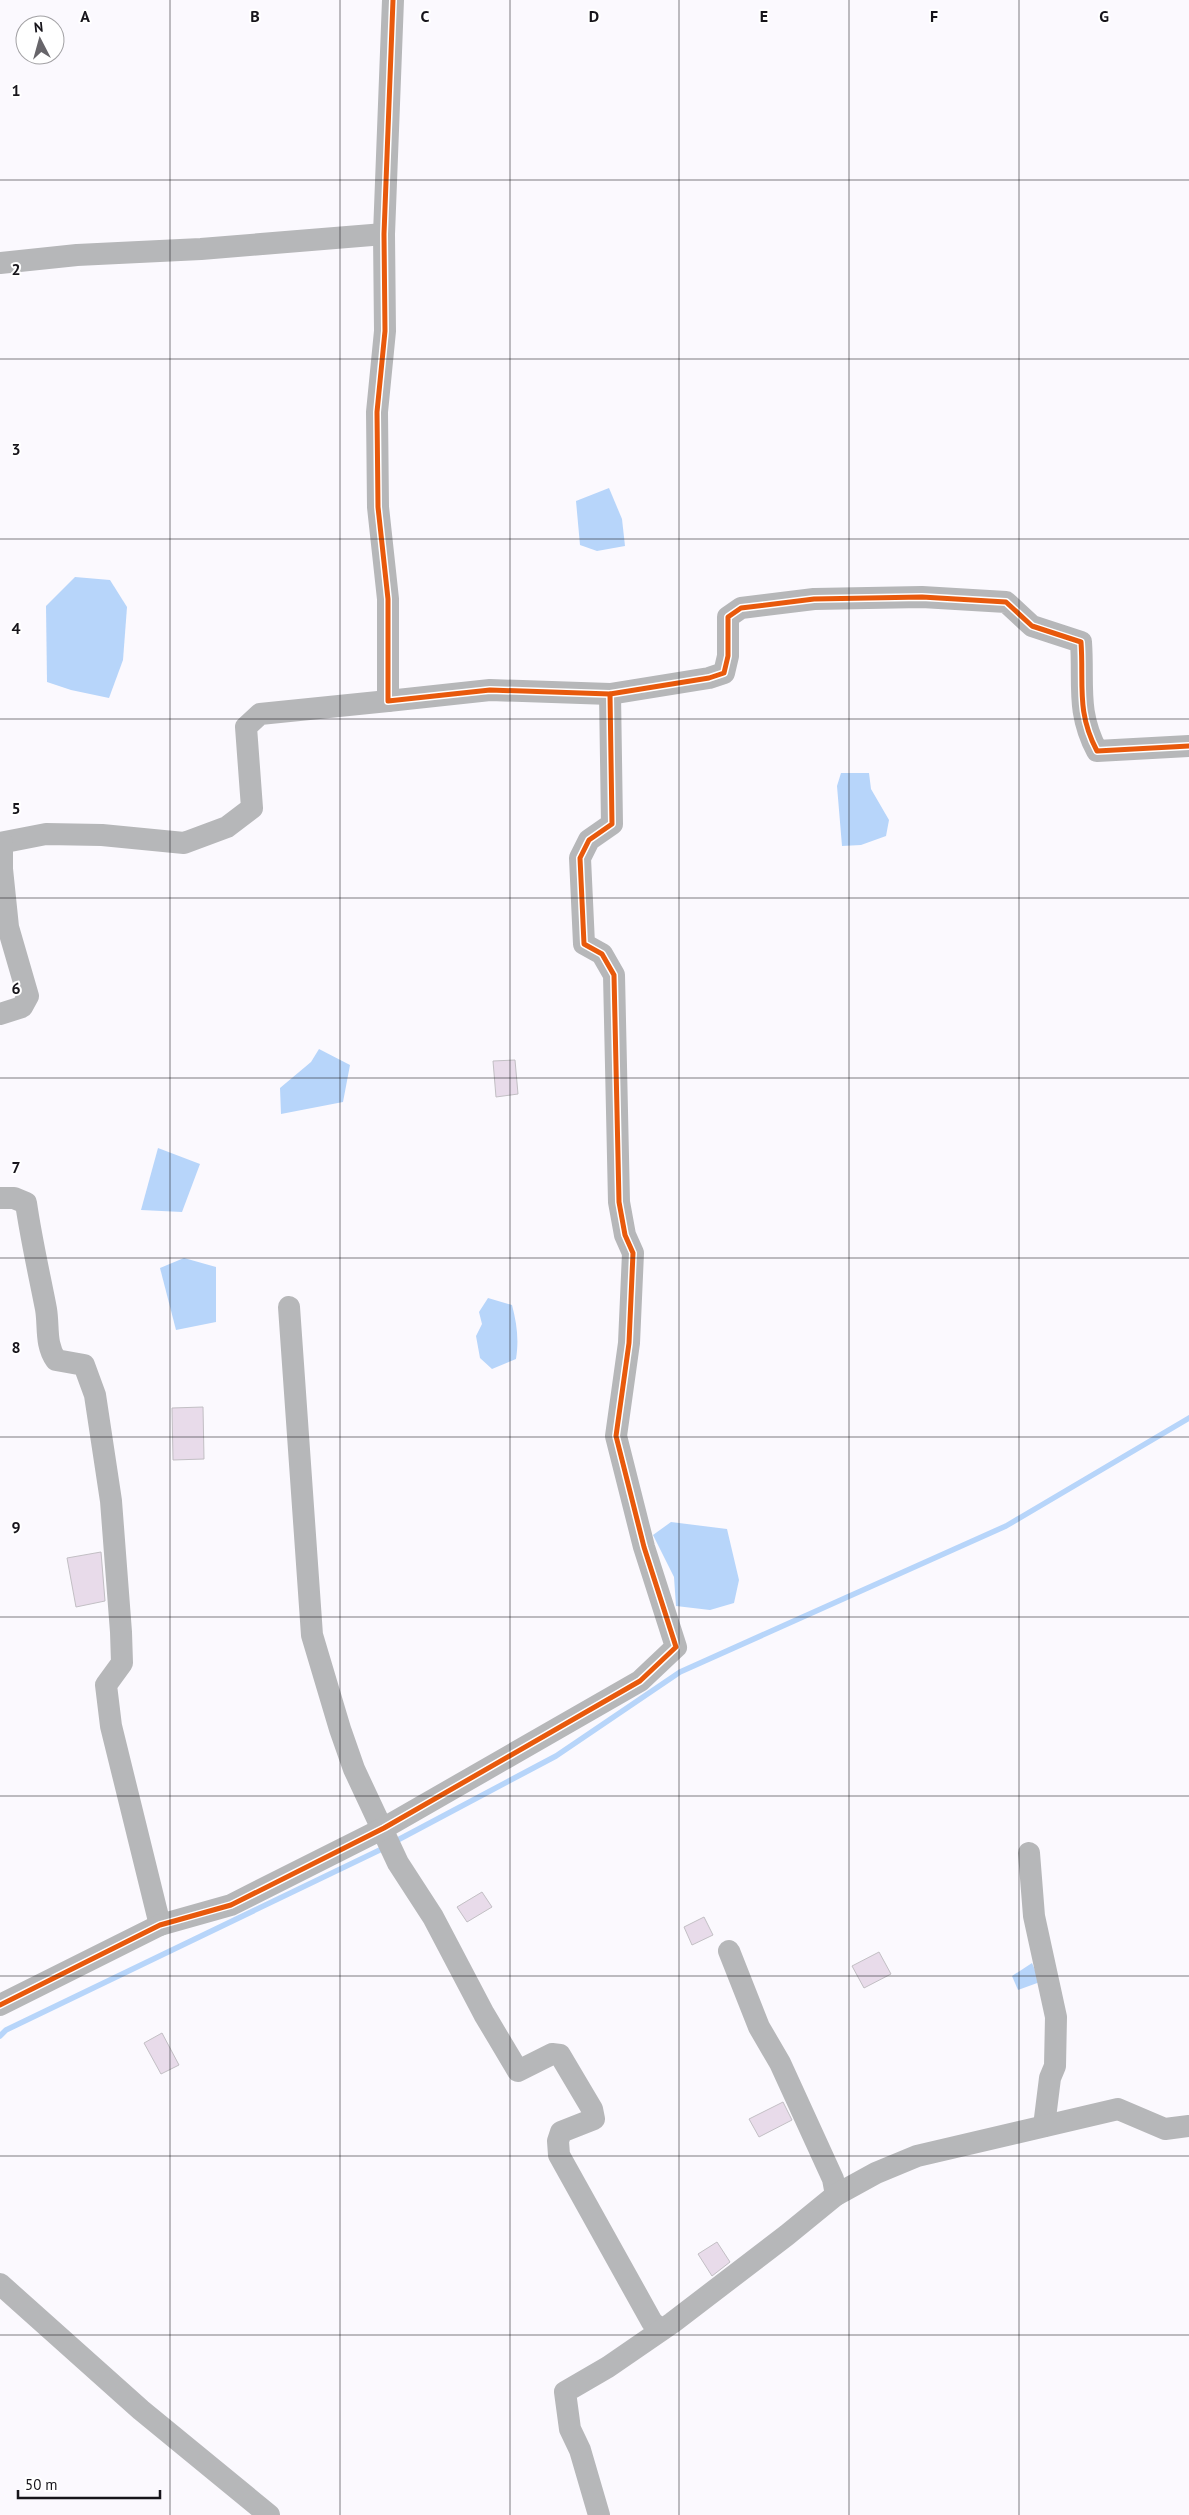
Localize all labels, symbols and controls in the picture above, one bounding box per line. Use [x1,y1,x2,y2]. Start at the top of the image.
text: A [80,6,90,26]
text: B [250,6,260,26]
text: C [421,6,430,26]
text: D [589,6,599,26]
text: E [760,6,768,26]
text: F [930,6,938,26]
text: G [1099,6,1109,26]
north arrow [15,15,65,65]
text: N [33,18,44,37]
text: 1 [11,80,21,100]
text: 2 [11,259,21,279]
text: 3 [11,439,21,459]
text: 4 [11,618,21,638]
text: 5 [11,798,21,818]
text: 6 [11,978,21,998]
text: 7 [11,1157,21,1177]
text: 8 [11,1337,21,1357]
text: 9 [11,1517,21,1537]
scale bar [18,2468,160,2500]
text: 50 m [25,2475,58,2494]

